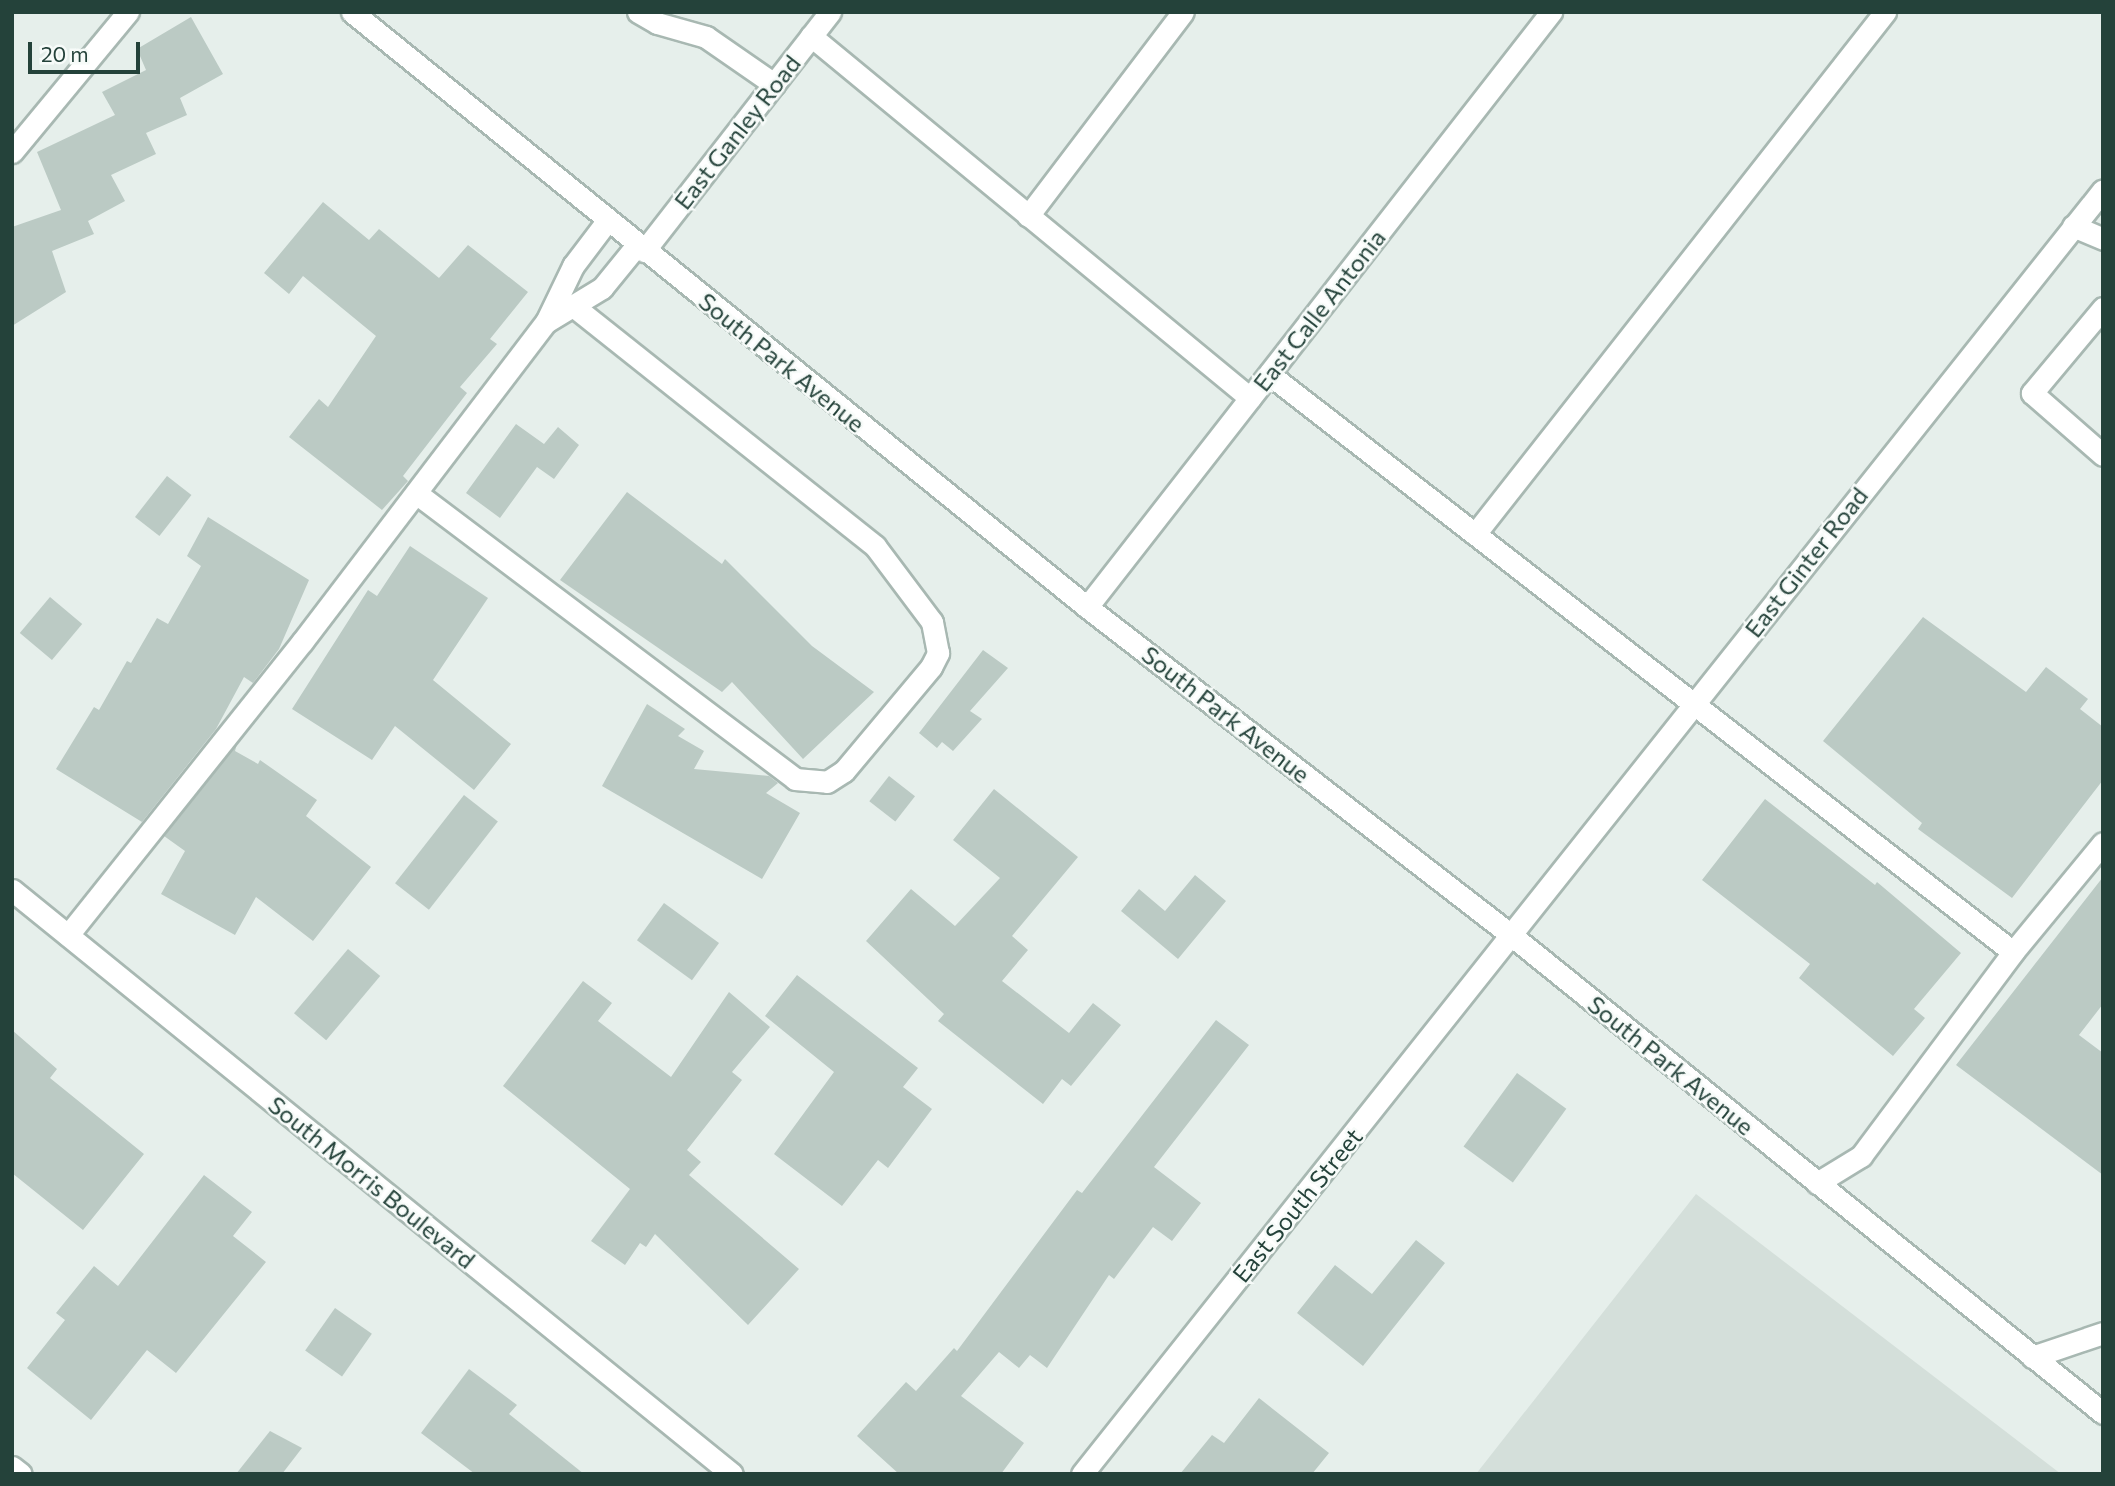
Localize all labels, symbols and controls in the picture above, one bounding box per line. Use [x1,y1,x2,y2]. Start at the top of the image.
scale bar [32,28,144,72]
text: 20 m [41,41,89,66]
street label: East Ganley Road [668,49,806,215]
street label: East Calle Antonia [1247,223,1391,397]
street label: South Park Avenue [693,286,871,438]
street label: East Ginter Road [1739,481,1873,643]
street label: South Park Avenue [1136,640,1316,788]
street label: South Park Avenue [1582,989,1760,1141]
street label: South Morris Boulevard [263,1090,481,1274]
street label: East South Street [1226,1122,1368,1288]

